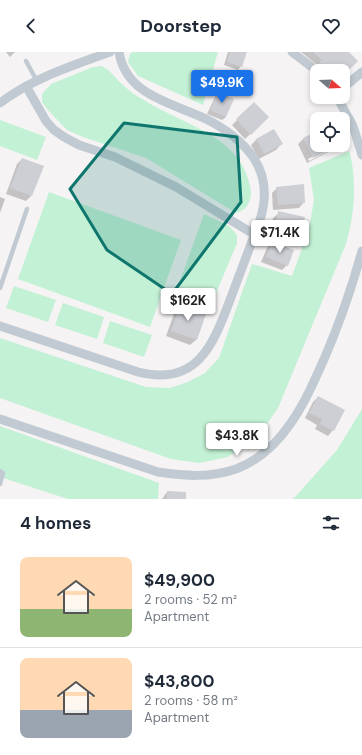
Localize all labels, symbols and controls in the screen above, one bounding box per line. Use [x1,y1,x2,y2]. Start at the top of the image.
text: Doorstep [140,14,222,38]
icon: back [20,15,42,37]
icon: heart [320,15,342,37]
north arrow [310,64,350,104]
map controls [310,64,350,152]
pin: $49.9K [189,70,255,104]
text: $49.9K [200,74,244,91]
button: locate [310,112,350,152]
pin: $71.4K [247,220,313,254]
text: $71.4K [260,224,300,241]
pin: $162K [160,288,216,322]
text: $162K [170,292,206,309]
pin: $43.8K [204,423,270,457]
text: $43.8K [215,427,259,444]
text: 4 homes [20,512,91,534]
icon: filters [320,512,342,534]
text: $49,900 [144,569,215,591]
icon: home [52,573,100,621]
text: 2 rooms · 52 m² [144,591,237,608]
text: Apartment [144,608,209,625]
text: $43,800 [144,670,214,692]
icon: home [52,674,100,722]
text: 2 rooms · 58 m² [144,692,238,709]
text: Apartment [144,709,209,726]

